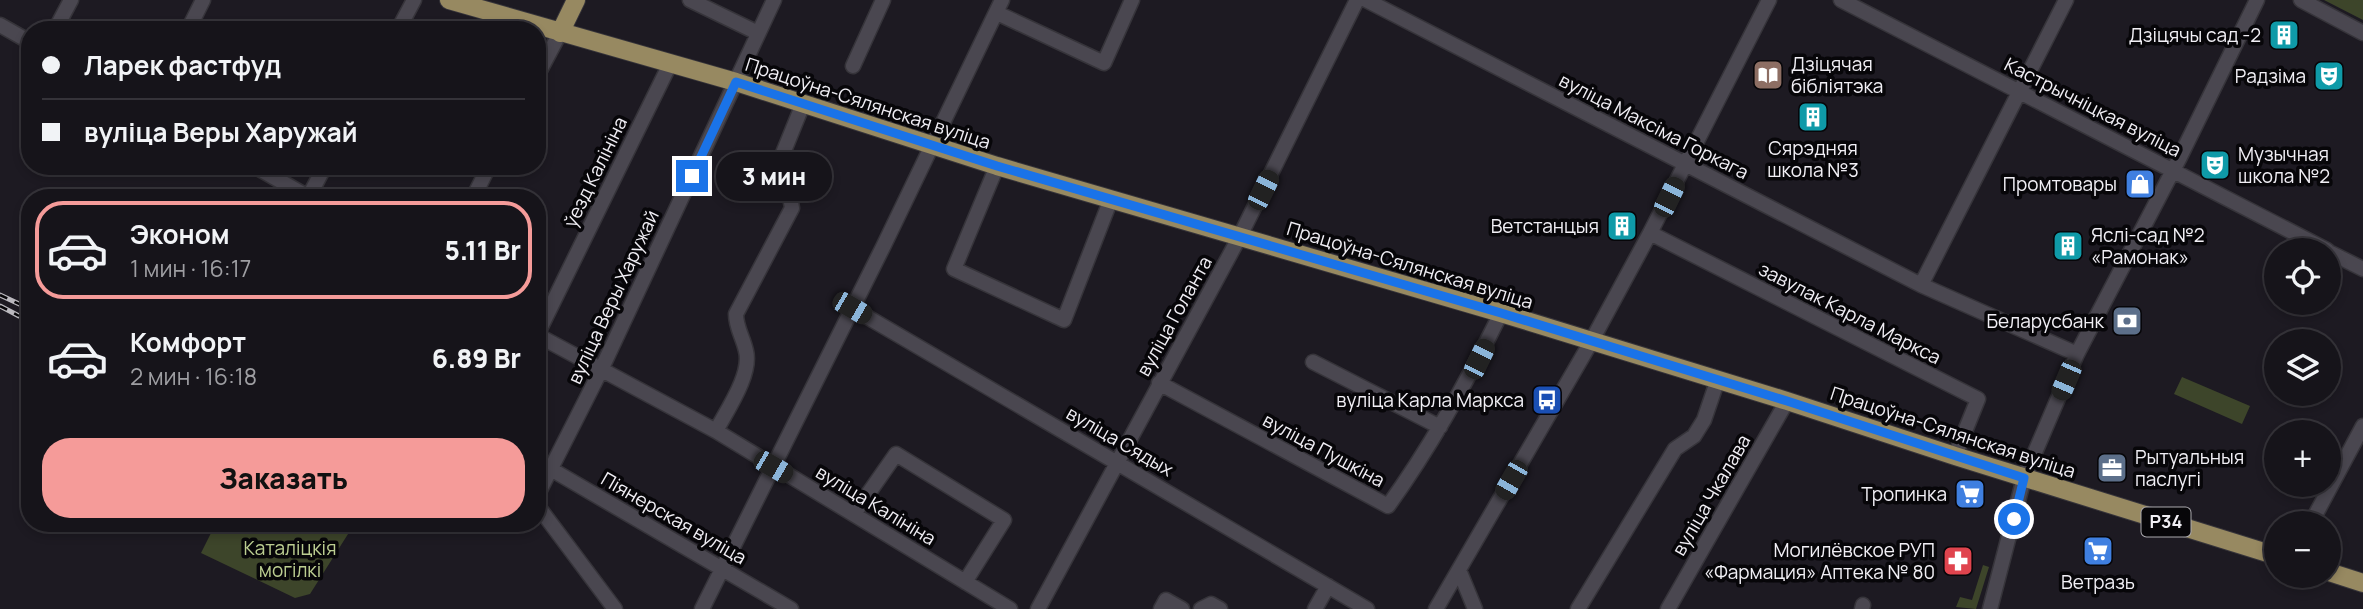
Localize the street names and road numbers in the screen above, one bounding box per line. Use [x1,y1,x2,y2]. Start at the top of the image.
street label: Працоўна-Сялянская вуліца [742,51,994,155]
street label: Кастрычніцкая вуліца [2000,51,2186,163]
street label: вуліца Максіма Горкага [1555,67,1753,185]
street label: ўезд Калініна [557,112,633,232]
street label: вуліца Веры Харужай [561,206,665,388]
street label: Працоўна-Сялянская вуліца [1284,215,1536,315]
street label: вуліца Голанта [1130,251,1218,381]
street label: завулак Карла Маркса [1755,256,1945,370]
street label: Працоўна-Сялянская вуліца [1827,380,2079,484]
street label: вуліца Сядых [1062,400,1178,482]
street label: вуліца Пушкіна [1259,407,1389,493]
street label: вуліца Чкалава [1666,430,1756,560]
street label: вуліца Калініна [811,459,941,551]
street label: Піянерская вуліца [597,466,751,570]
road number: Р34 [2142,508,2190,536]

